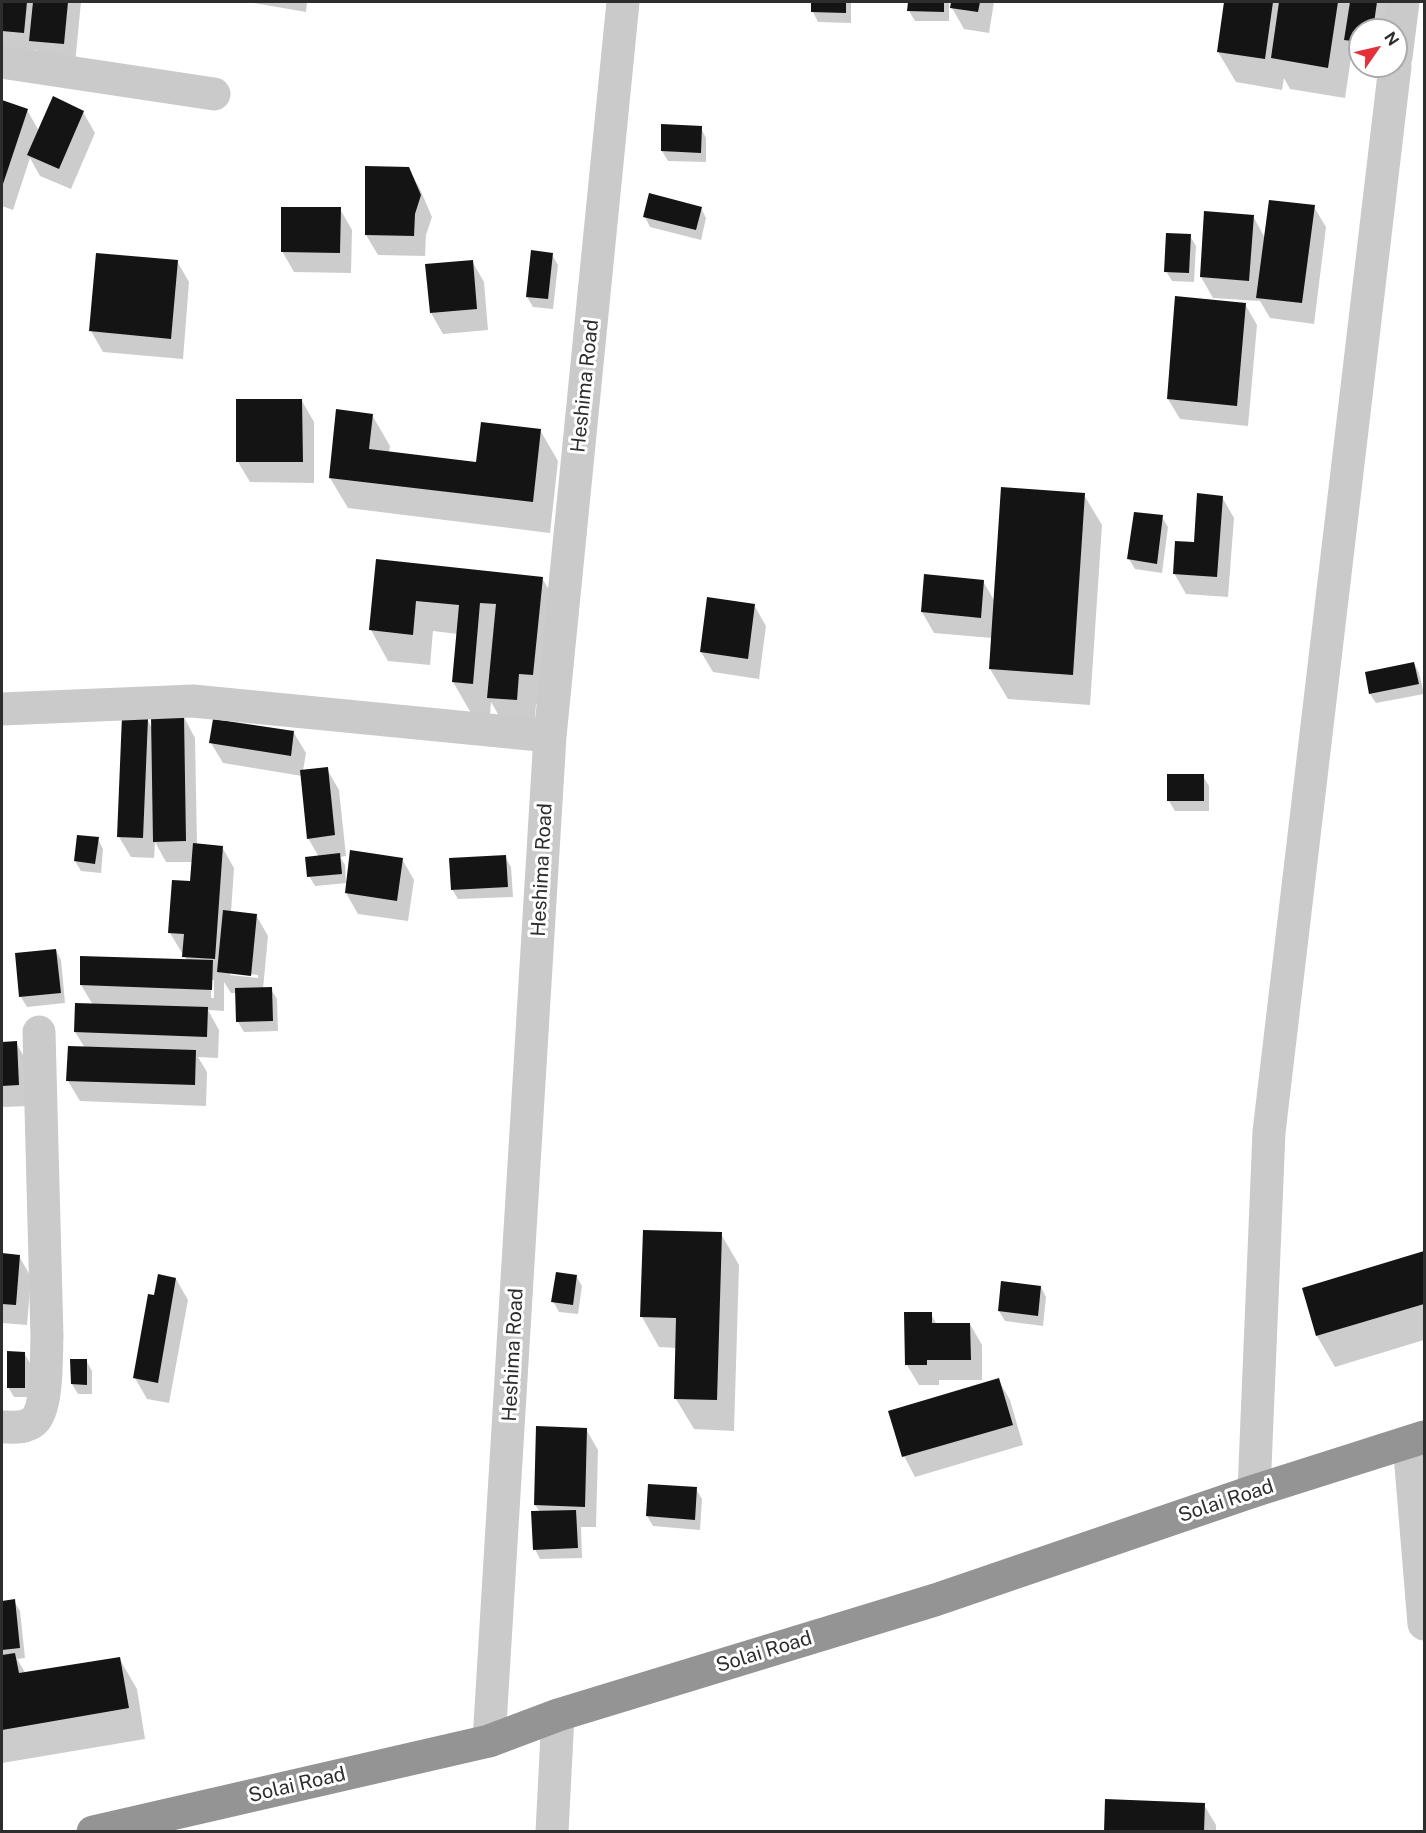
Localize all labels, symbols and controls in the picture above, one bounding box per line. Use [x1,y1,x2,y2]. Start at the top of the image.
north arrow [1348,18,1408,78]
text: N [1380,28,1403,49]
street label: Heshima Road [566,318,604,454]
street label: Heshima Road [527,803,557,937]
street label: Heshima Road [498,1288,528,1422]
street label: Solai Road [1175,1474,1277,1528]
street label: Solai Road [713,1626,815,1678]
street label: Solai Road [246,1762,348,1808]

